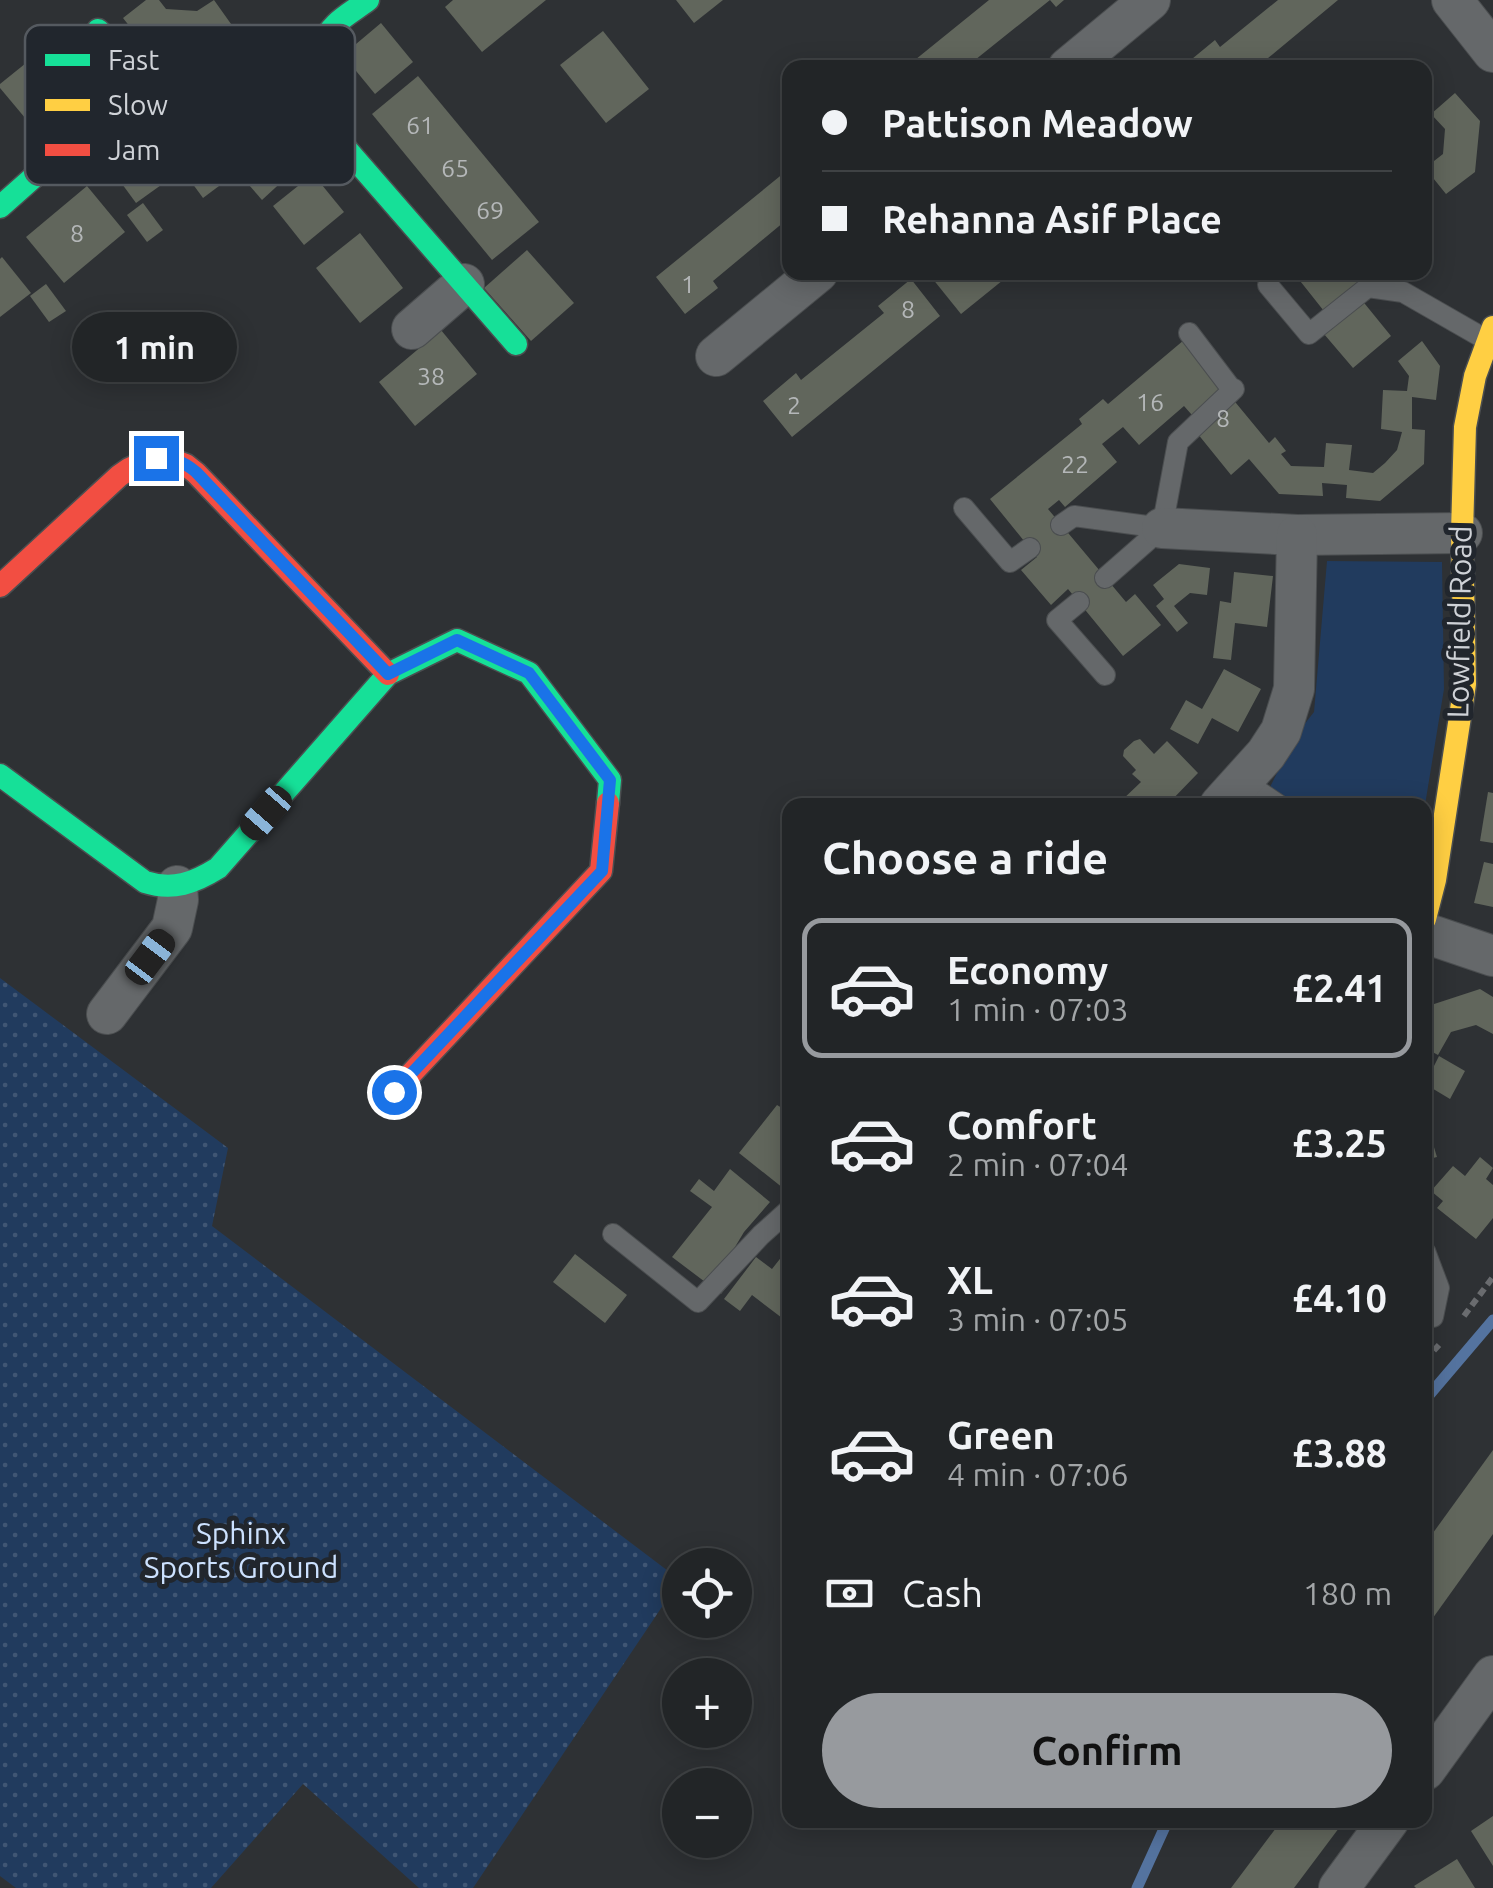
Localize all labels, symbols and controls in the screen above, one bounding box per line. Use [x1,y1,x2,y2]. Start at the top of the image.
legend [25,25,355,185]
text: Fast [108,44,159,75]
text: Slow [108,89,168,120]
text: Pattison Meadow [882,102,1193,144]
house number: 61 [406,111,434,139]
text: Jam [108,134,160,165]
house number: 65 [441,154,469,182]
house number: 69 [476,196,504,224]
text: Rehanna Asif Place [882,198,1222,240]
house number: 8 [70,219,84,247]
house number: 1 [681,270,695,298]
house number: 8 [901,295,915,323]
callout: 1 min [74,313,238,383]
text: 1 min [114,329,195,365]
house number: 38 [417,362,445,390]
house number: 16 [1136,388,1164,416]
house number: 2 [787,391,801,419]
house number: 8 [1216,404,1230,432]
route end [134,436,179,481]
house number: 22 [1061,450,1089,478]
street label: Lowfield Road [1440,525,1478,719]
car [235,781,297,845]
text: Choose a ride [822,832,1108,883]
car [120,924,180,990]
icon: car [827,943,917,1033]
text: Economy [947,949,1108,991]
text: £2.41 [1292,967,1387,1009]
text: 1 min · 07:03 [947,991,1129,1027]
route start [372,1070,417,1115]
icon: car [827,1098,917,1188]
text: Comfort [947,1104,1097,1146]
text: £3.25 [1292,1122,1387,1164]
text: 2 min · 07:04 [947,1146,1129,1182]
icon: car [827,1253,917,1343]
text: XL [947,1259,993,1301]
text: £4.10 [1292,1277,1387,1319]
text: 3 min · 07:05 [947,1301,1129,1337]
icon: car [827,1408,917,1498]
text: Green [947,1414,1055,1456]
text: £3.88 [1292,1432,1387,1474]
text: 4 min · 07:06 [947,1456,1129,1492]
park label: Sphinx Sports Ground [144,1516,338,1584]
map controls [662,1548,752,1858]
button: locate [662,1548,752,1638]
icon: cash [822,1566,877,1621]
text: Cash [902,1572,983,1614]
text: 180 m [1303,1575,1392,1611]
button: + [662,1658,752,1748]
button: Confirm [822,1693,1392,1808]
button: − [662,1768,752,1858]

